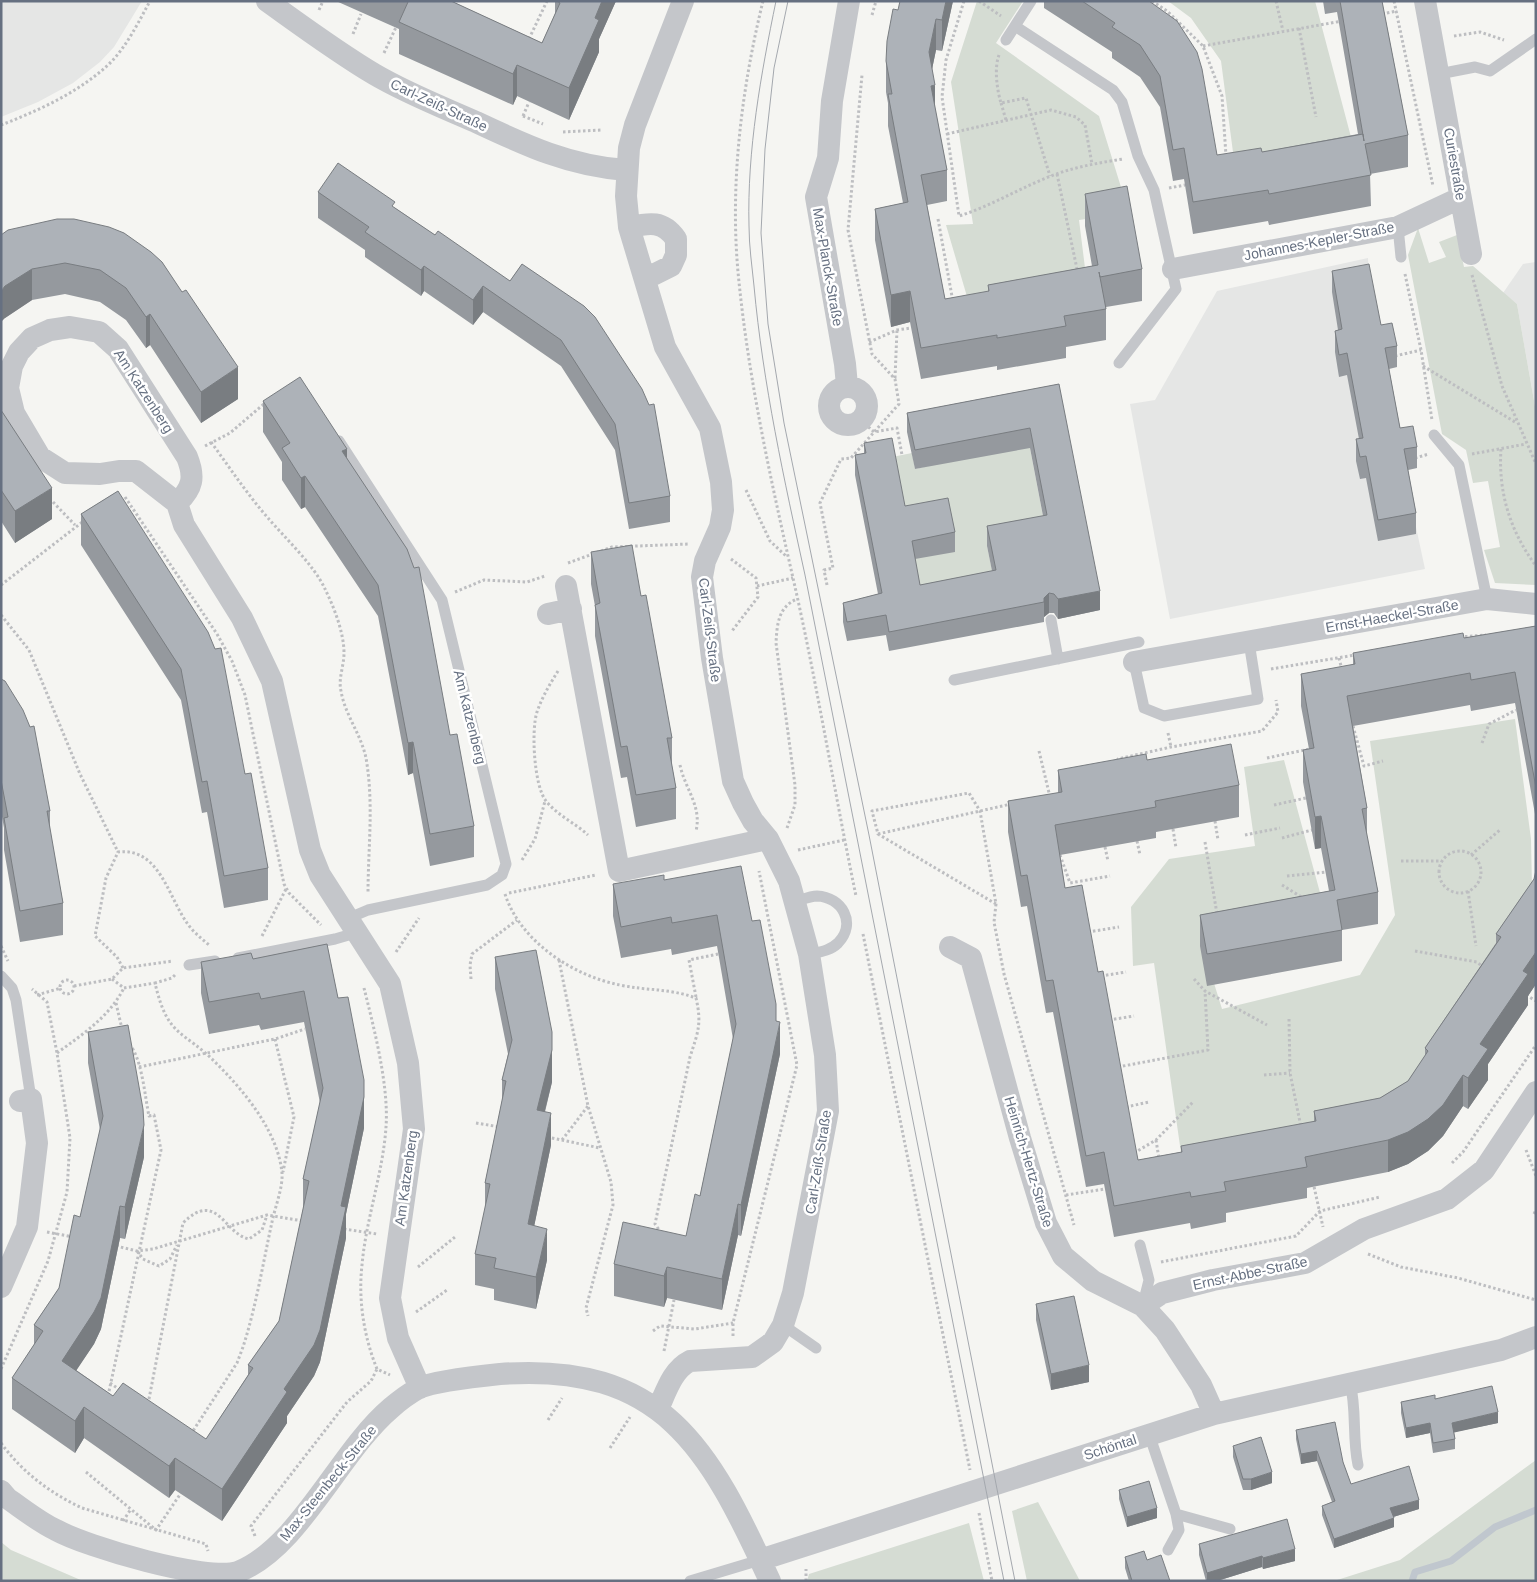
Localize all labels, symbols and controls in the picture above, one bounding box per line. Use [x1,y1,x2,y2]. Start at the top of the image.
street label: Carl-Zeiß-Straße [388,76,490,135]
street label: Curiestraße [1441,127,1469,202]
street label: Max-Planck-Straße [810,207,846,328]
street label: Johannes-Kepler-Straße [1243,219,1396,263]
street label: Am Katzenberg [111,346,177,436]
street label: Carl-Zeiß-Straße [696,577,724,683]
street label: Ernst-Haeckel-Straße [1324,596,1460,636]
street label: Am Katzenberg [451,668,489,766]
street label: Heinrich-Hertz-Straße [1001,1095,1057,1230]
street label: Carl-Zeiß-Straße [802,1109,834,1215]
street label: Am Katzenberg [391,1129,421,1227]
street label: Ernst-Abbe-Straße [1191,1253,1309,1293]
street label: Max-Steenbeck-Straße [276,1422,380,1544]
street label: Schöntal [1082,1431,1138,1463]

